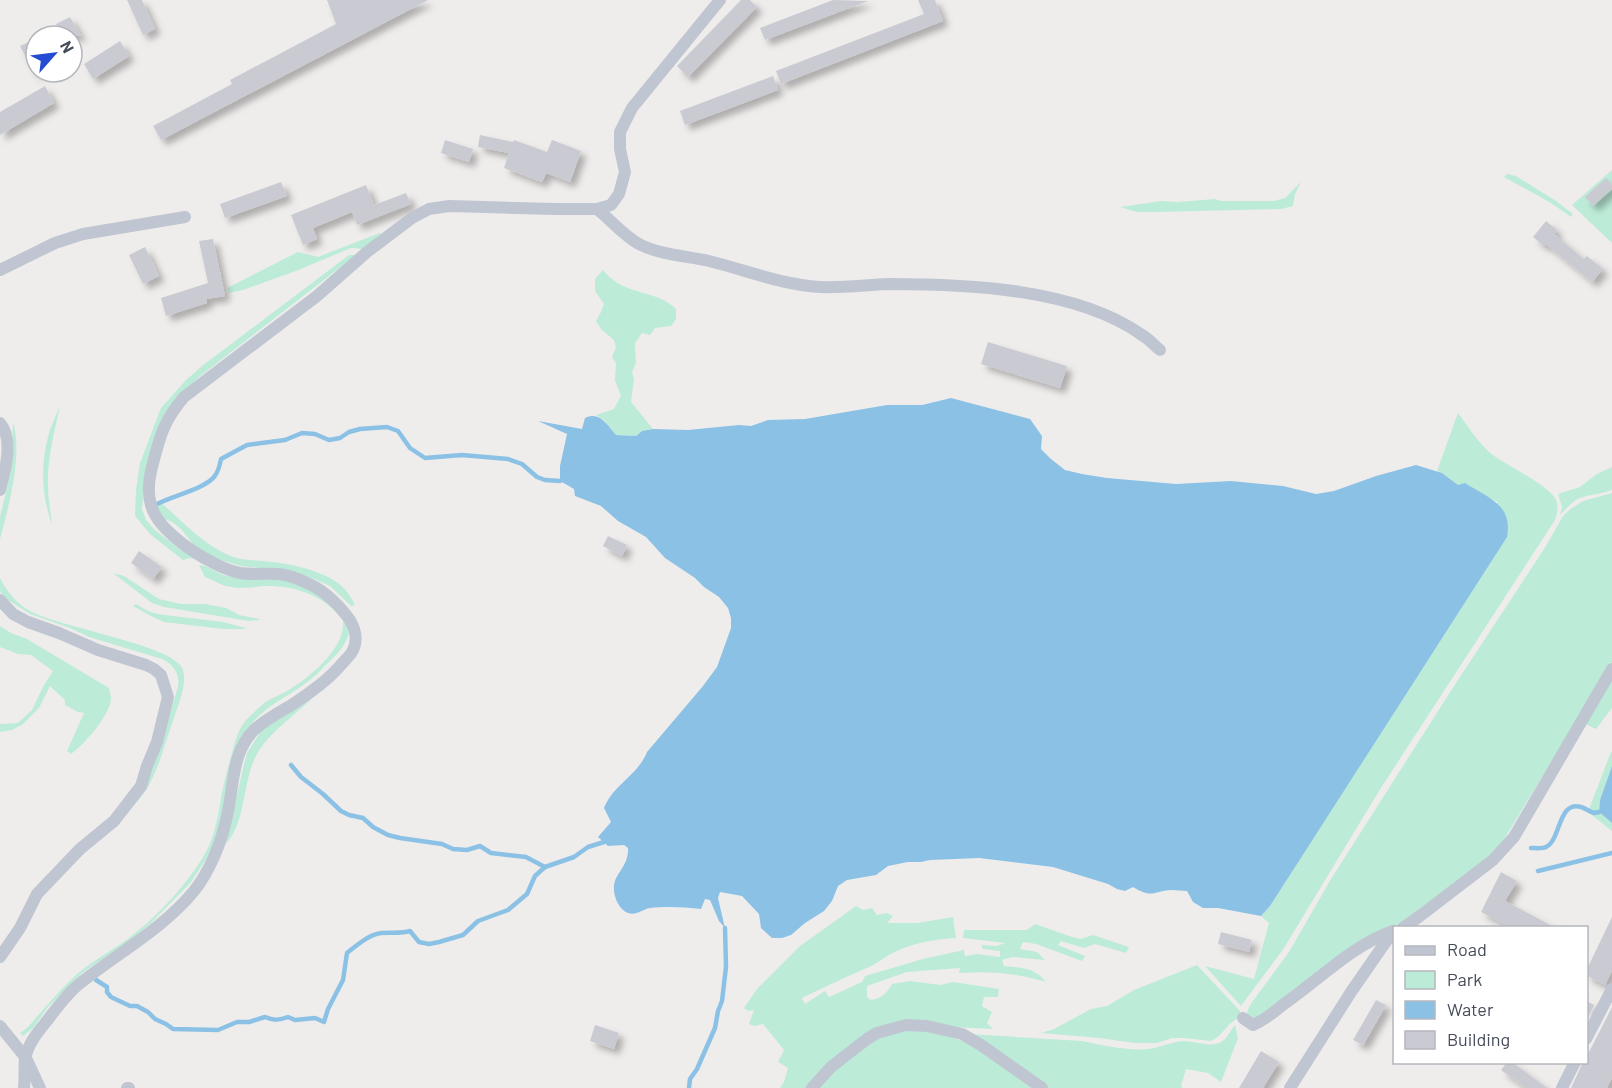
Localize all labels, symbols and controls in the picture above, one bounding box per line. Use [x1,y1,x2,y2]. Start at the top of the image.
north arrow [24,24,84,84]
text: N [57,38,79,56]
legend [1393,926,1588,1064]
text: Road [1447,938,1487,960]
text: Park [1447,968,1482,990]
text: Water [1447,998,1494,1020]
text: Building [1447,1028,1510,1050]

